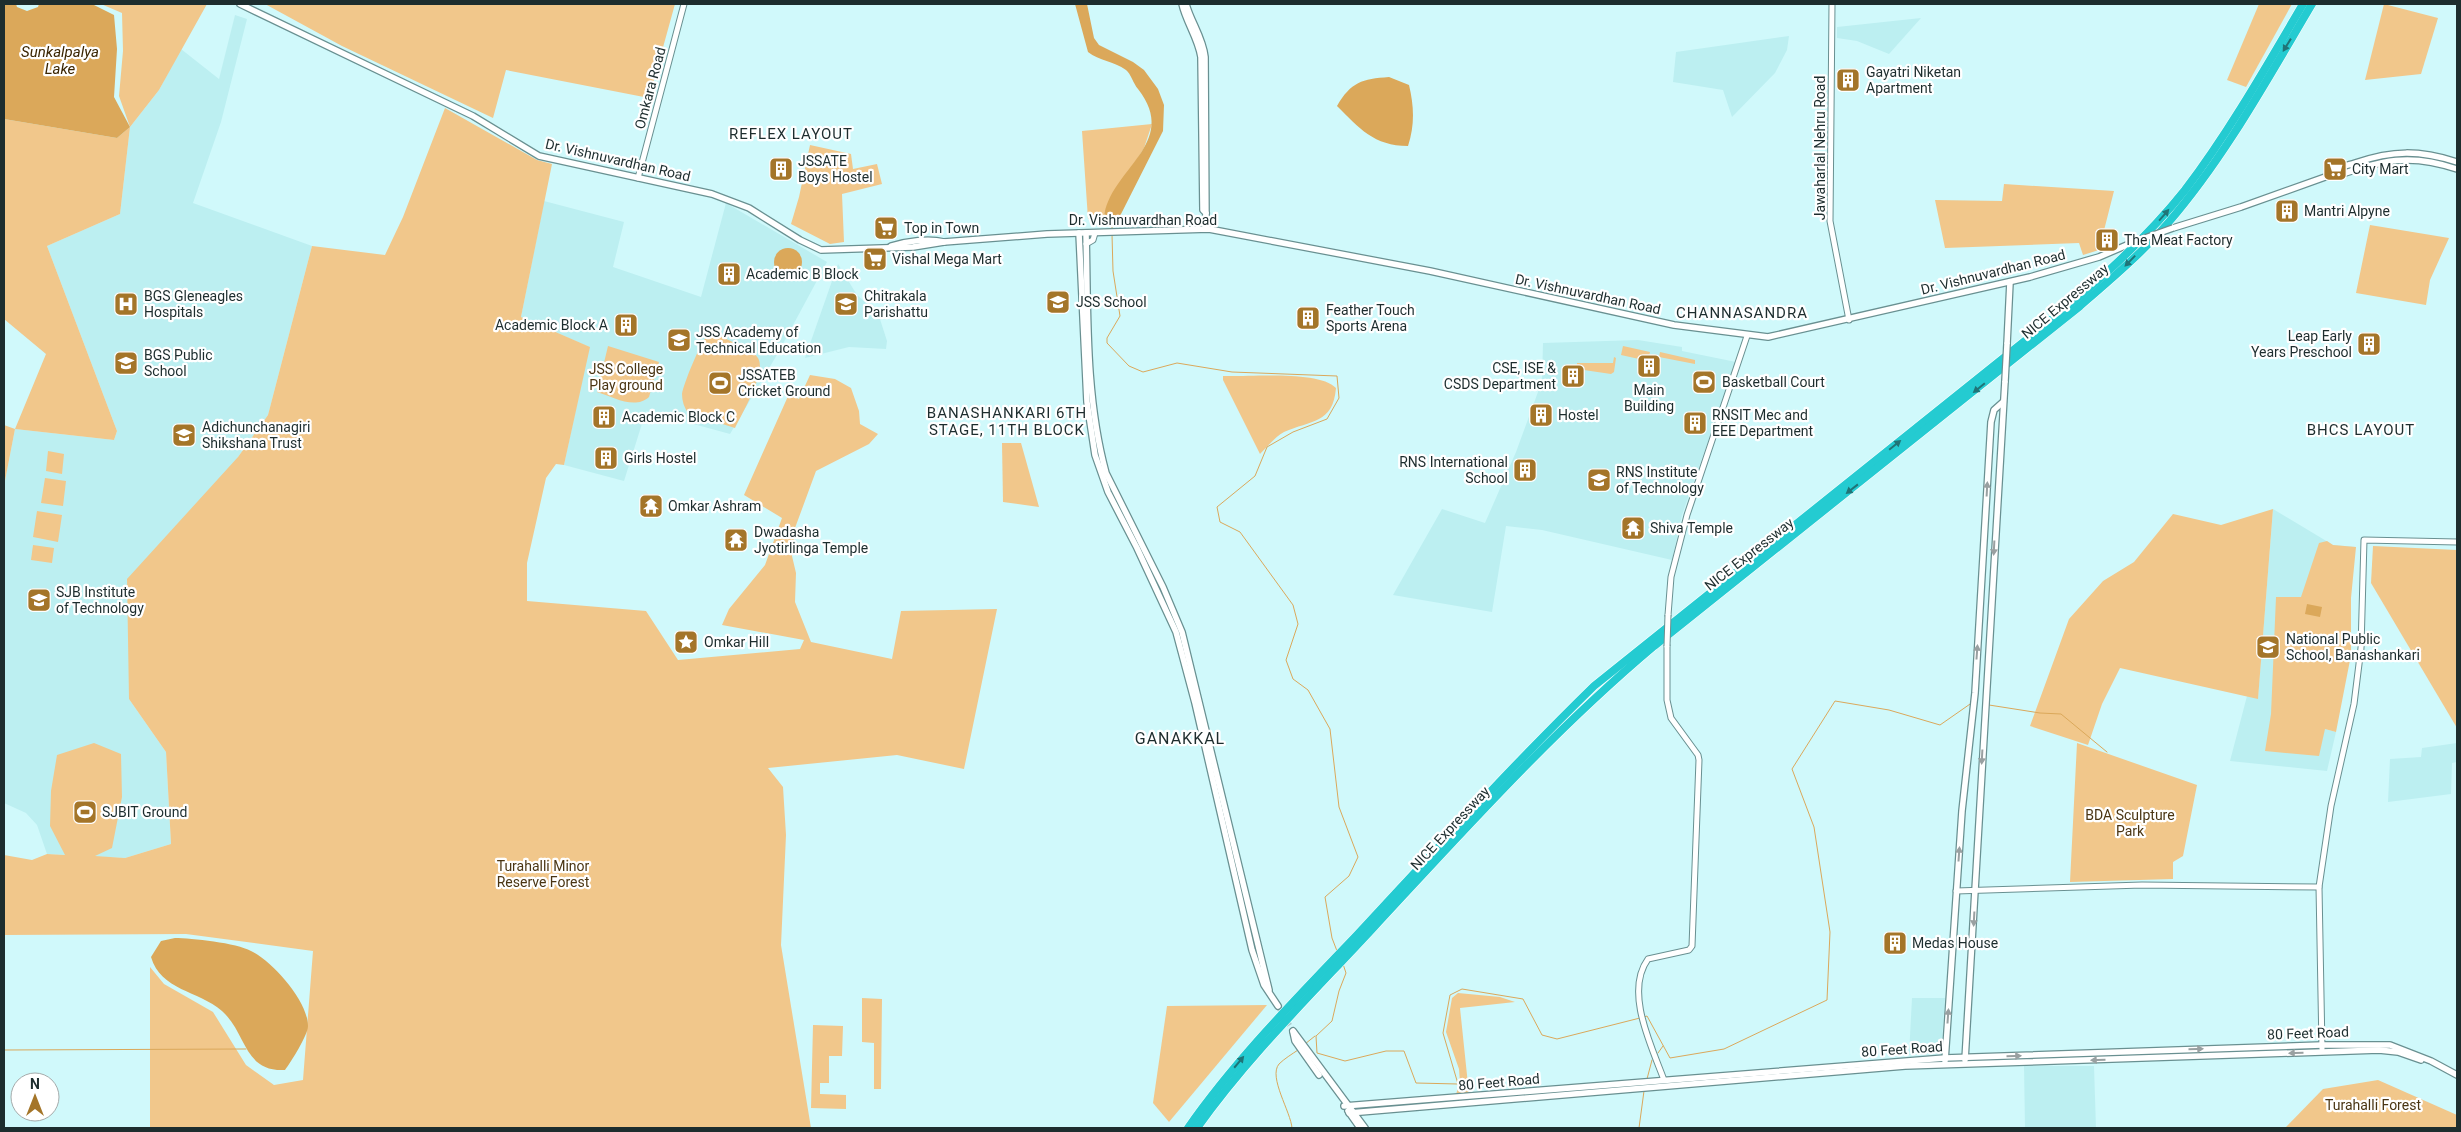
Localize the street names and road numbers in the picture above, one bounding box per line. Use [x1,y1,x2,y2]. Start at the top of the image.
street label: Omkara Road [631,45,669,131]
street label: Jawaharlal Nehru Road [1812,76,1828,220]
street label: Dr. Vishnuvardhan Road [544,136,692,184]
street label: Dr. Vishnuvardhan Road [1069,212,1217,228]
street label: Dr. Vishnuvardhan Road [1919,246,2067,298]
street label: NICE Expressway [2018,260,2112,342]
street label: Dr. Vishnuvardhan Road [1514,271,1662,317]
street label: NICE Expressway [1701,514,1797,594]
street label: NICE Expressway [1407,783,1493,873]
street label: 80 Feet Road [2267,1024,2349,1042]
street label: 80 Feet Road [1861,1038,1943,1060]
street label: 80 Feet Road [1458,1070,1540,1094]

